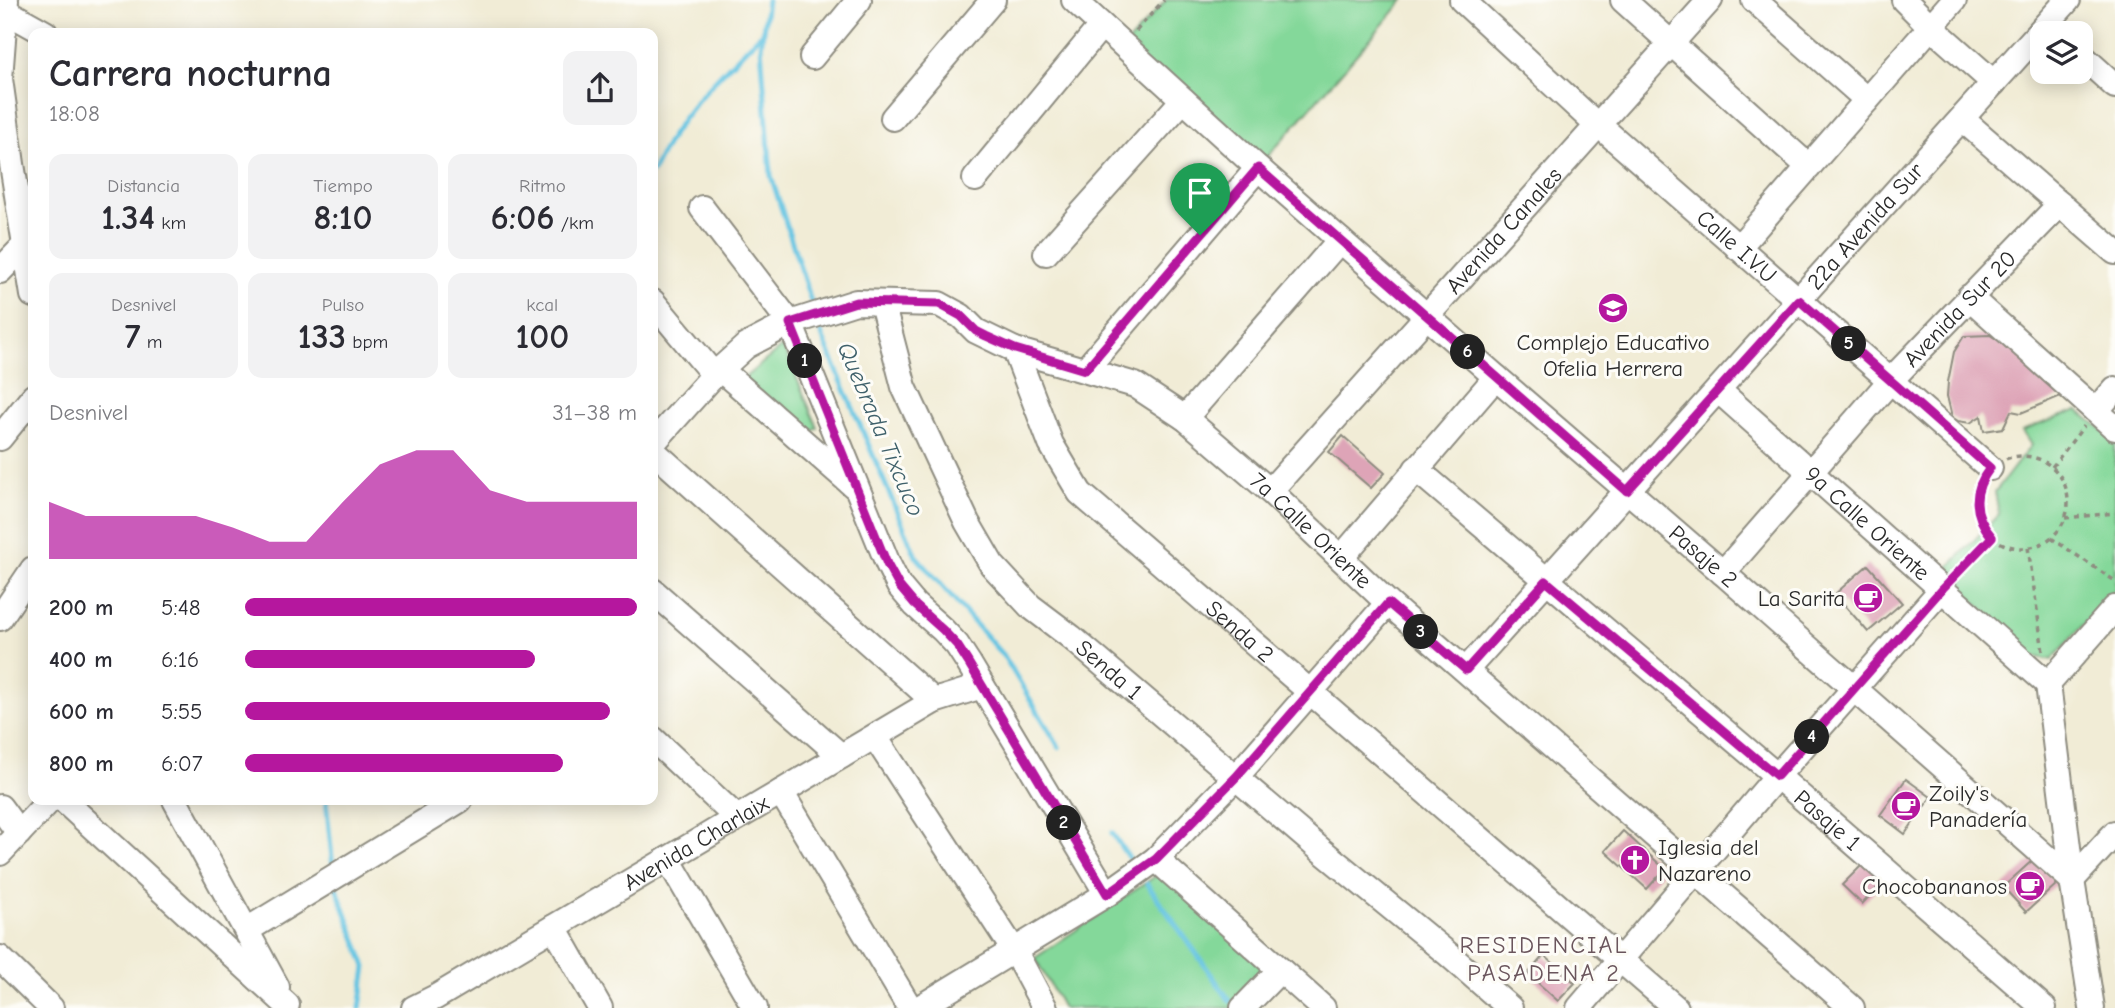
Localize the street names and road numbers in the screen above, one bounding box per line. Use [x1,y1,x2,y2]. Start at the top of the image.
street label: 22a Avenida Sur [1802,157,1930,295]
street label: Avenida Canales [1440,162,1568,299]
street label: Calle I.V.U [1691,204,1782,289]
street label: Avenida Sur 20 [1898,245,2022,373]
street label: 9a Calle Oriente [1799,461,1935,586]
street label: 7a Calle Oriente [1245,467,1377,594]
street label: Pasaje 2 [1663,520,1743,593]
street label: Senda 2 [1200,595,1279,668]
street label: Senda 1 [1070,634,1147,705]
street label: Pasaje 1 [1789,784,1866,856]
street label: Avenida Charlaix [619,789,774,897]

